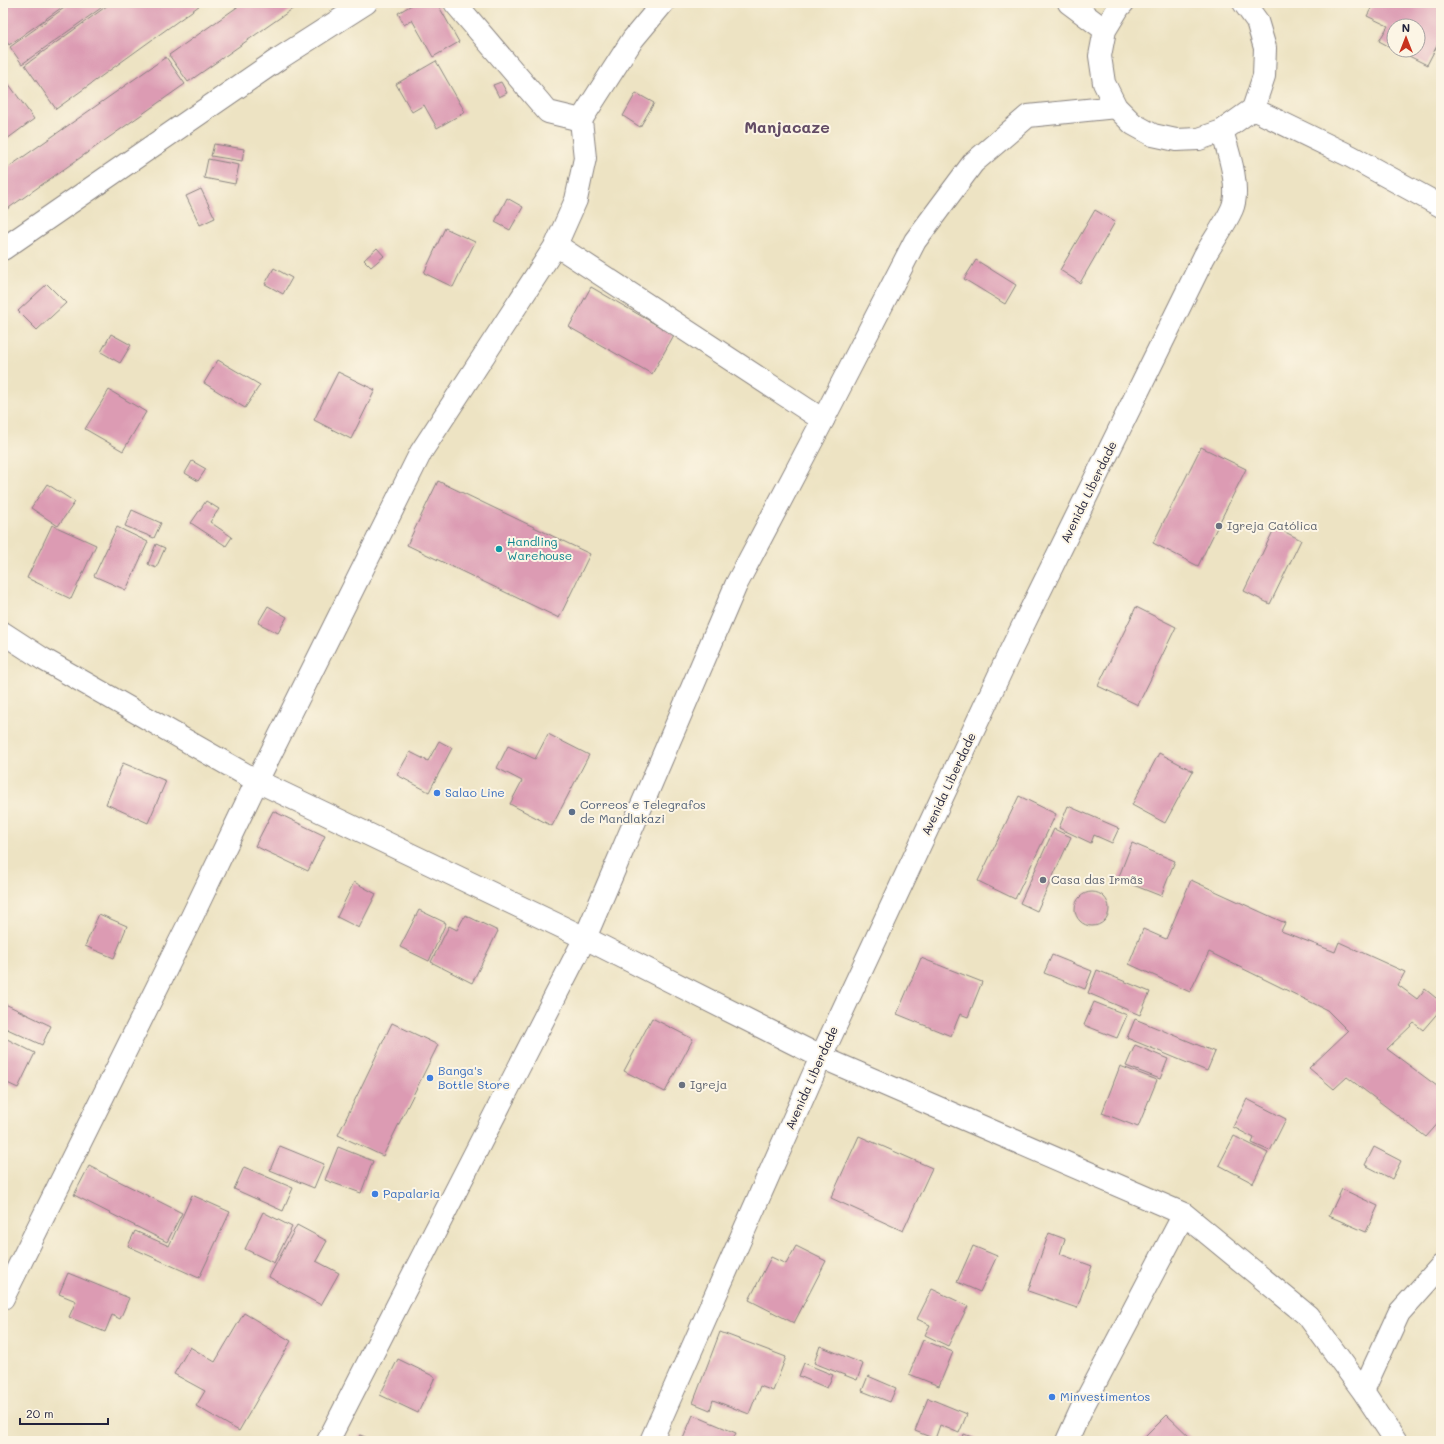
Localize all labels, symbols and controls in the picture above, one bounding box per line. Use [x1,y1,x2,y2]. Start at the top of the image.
north arrow [1386,18,1426,58]
text: N [1402,20,1410,35]
district label: Manjacaze [744,116,830,137]
street label: Avenida Liberdade [1057,438,1120,545]
place label: Igreja Católica [1227,517,1318,533]
marker: Igreja Católica [1214,521,1224,531]
place label: Handling Warehouse [507,533,572,563]
marker: Handling Warehouse [494,544,504,554]
street label: Avenida Liberdade [917,730,979,837]
place label: Salao Line [445,784,505,800]
marker: Salao Line [432,788,442,798]
place label: Correos e Telegrafos de Mandlakazi [580,796,706,826]
marker: Correos e Telegrafos de Mandlakazi [567,807,577,817]
place label: Casa das Irmãs [1051,871,1143,887]
marker: Casa das Irmãs [1038,875,1048,885]
street label: Avenida Liberdade [781,1023,841,1132]
place label: Banga's Bottle Store [438,1062,510,1092]
marker: Banga's Bottle Store [425,1073,435,1083]
place label: Igreja [690,1076,727,1092]
marker: Igreja [677,1080,687,1090]
place label: Papalaria [383,1185,440,1201]
marker: Papalaria [370,1189,380,1199]
place label: Minvestimentos [1060,1388,1150,1404]
marker: Minvestimentos [1047,1392,1057,1402]
scale bar [20,1400,108,1426]
text: 20 m [26,1405,54,1421]

